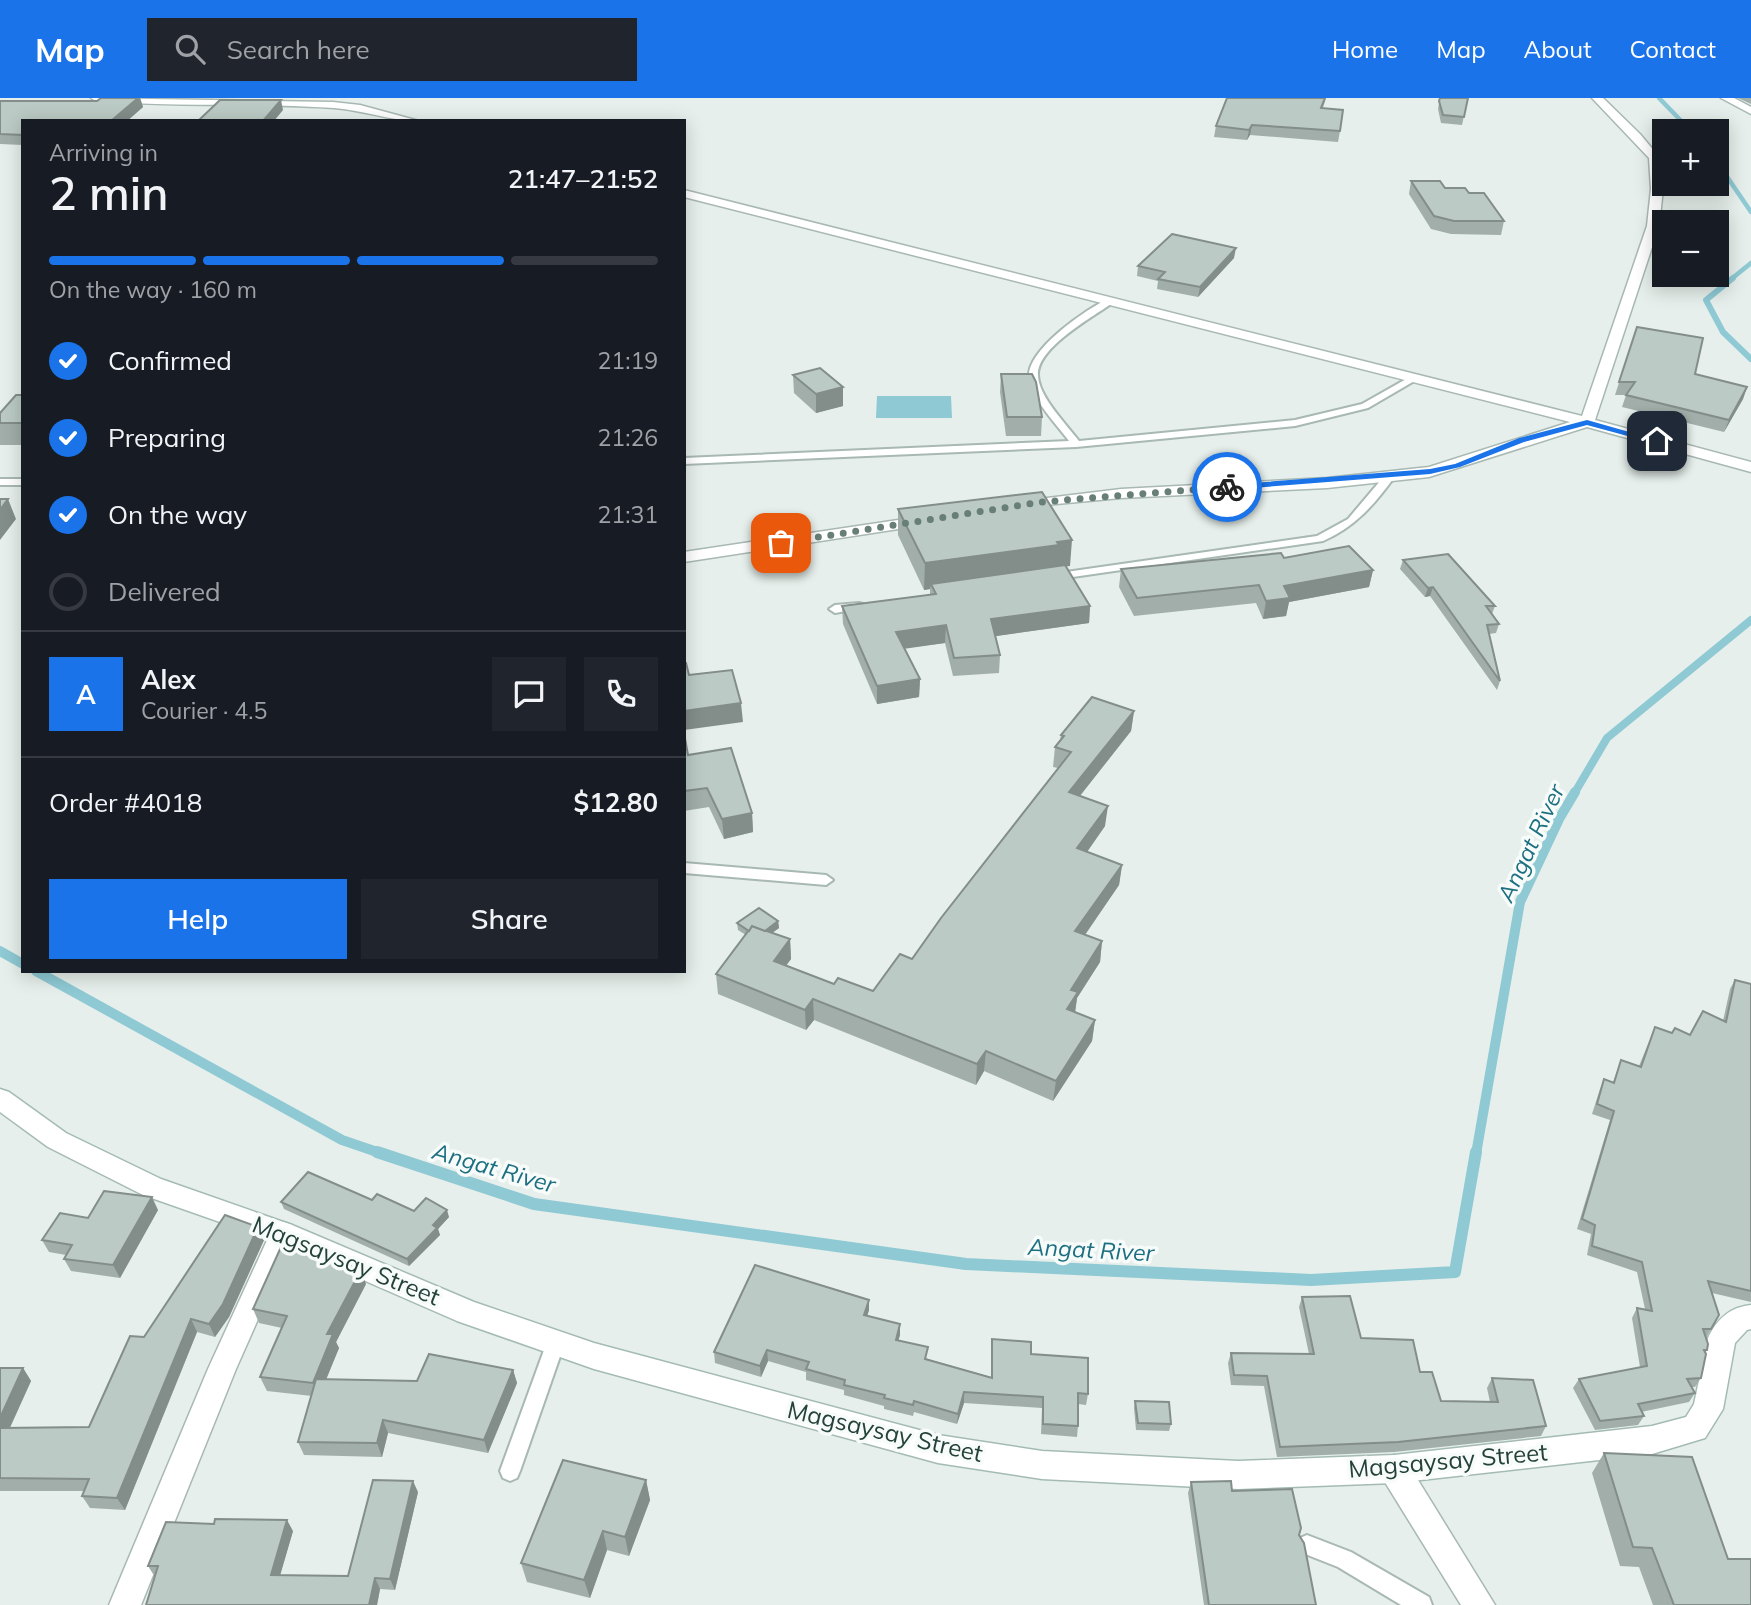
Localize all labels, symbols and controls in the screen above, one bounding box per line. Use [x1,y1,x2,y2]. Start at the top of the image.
search box [147,18,637,81]
text: Map [35,29,105,70]
icon: search [171,30,209,68]
text: Search here [227,33,370,66]
text: Home [1332,34,1398,64]
text: Map [1436,34,1486,64]
text: About [1524,34,1592,64]
text: Contact [1630,34,1716,64]
map controls [1652,119,1729,287]
button: + [1652,119,1729,196]
text: Arriving in [49,138,158,167]
text: 21:47–21:52 [508,162,658,195]
text: 2 min [49,164,168,222]
button: − [1652,210,1729,287]
text: On the way · 160 m [49,275,257,304]
icon: check [49,342,87,380]
text: Confirmed [108,344,232,377]
text: 21:19 [598,346,658,375]
pin [1627,411,1687,471]
icon: check [49,419,87,457]
text: Preparing [108,421,226,454]
icon: home [1638,422,1676,460]
text: 21:26 [598,423,658,452]
courier [1192,452,1262,522]
icon: bike [1208,468,1246,506]
icon: check [49,496,87,534]
text: On the way [108,498,247,531]
text: 21:31 [598,500,658,529]
pin [751,513,811,573]
icon: bag [762,524,800,562]
text: Delivered [108,575,221,608]
button: chat [492,657,566,731]
button: phone [584,657,658,731]
text: Alex [141,663,196,696]
text: A [76,678,96,711]
text: Courier · 4.5 [141,696,267,725]
water label: Angat River [1490,778,1571,907]
text: Order #4018 [49,786,202,819]
text: $12.80 [574,786,658,819]
button: Help [49,879,347,959]
button: Share [361,879,658,959]
water label: Angat River [428,1136,560,1199]
street label: Magsaysay Street [248,1209,445,1311]
water label: Angat River [1026,1232,1157,1267]
street label: Magsaysay Street [785,1394,986,1468]
street label: Magsaysay Street [1347,1436,1549,1484]

